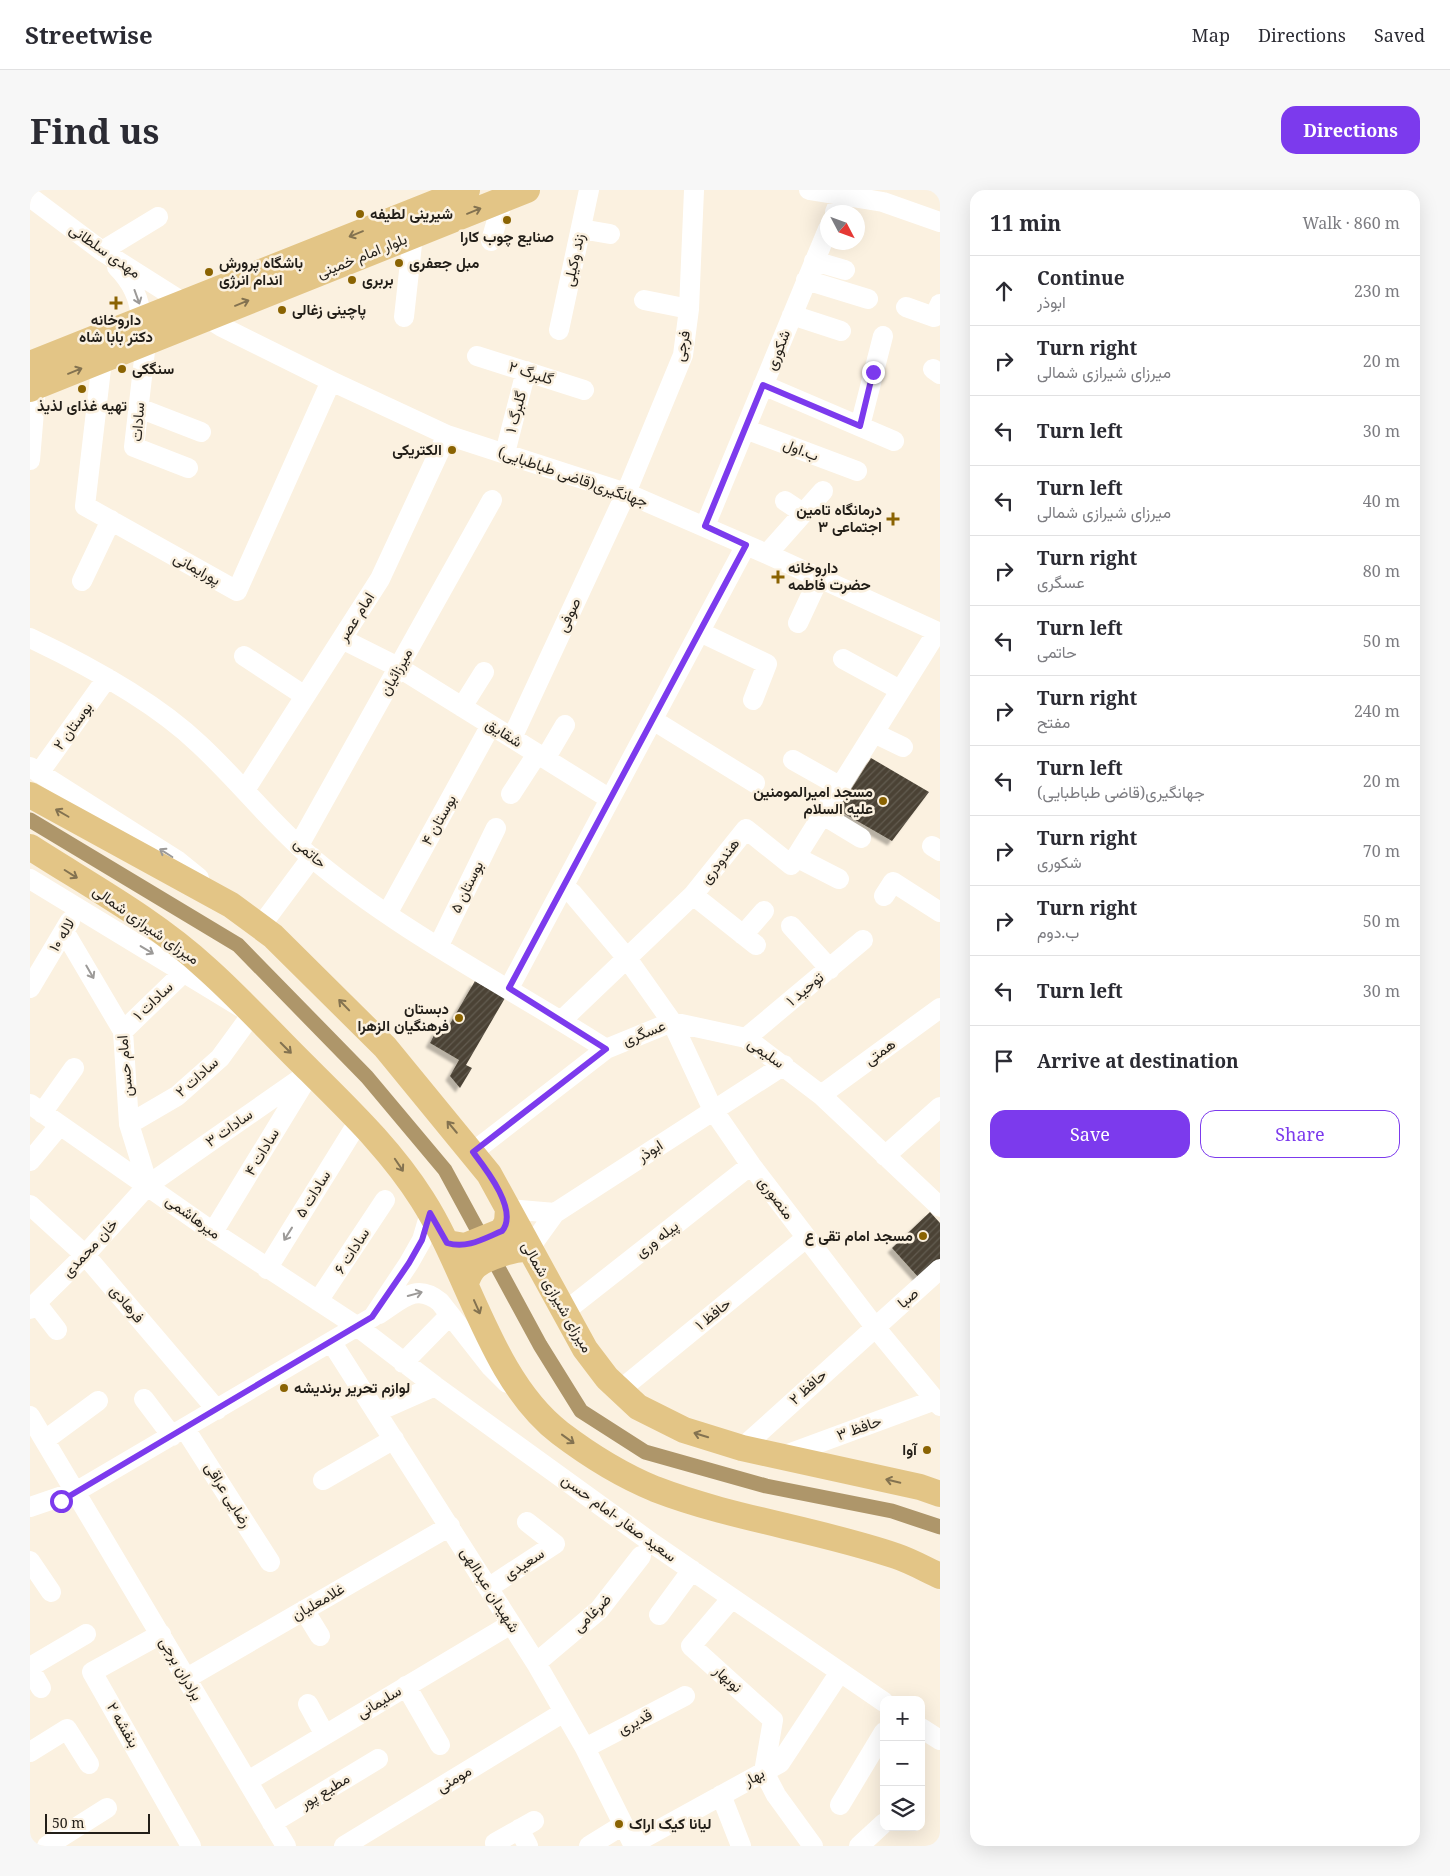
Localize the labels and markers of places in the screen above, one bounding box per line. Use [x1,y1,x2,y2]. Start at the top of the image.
place label: شیرینی لطیفه [370,203,453,223]
marker: شیرینی لطیفه [354,208,366,220]
marker: صنایع چوب کارا [501,214,513,226]
place label: صنایع چوب کارا [460,226,554,247]
place label: باشگاه پرورش اندام انرژی [219,252,303,290]
place label: مبل جعفری [409,252,479,272]
marker: مبل جعفری [393,257,405,269]
marker: باشگاه پرورش اندام انرژی [203,266,215,278]
place label: بربری [362,269,394,289]
marker: بربری [346,274,358,286]
marker: داروخانه دکتر بابا شاه [110,297,122,309]
place label: پاچینی زغالی [292,299,366,320]
marker: پاچینی زغالی [276,304,288,316]
place label: داروخانه دکتر بابا شاه [79,309,153,346]
place label: سنگکی [132,358,174,378]
marker: سنگکی [116,363,128,375]
marker: تهیه غذای لذیذ [76,383,88,395]
place label: تهیه غذای لذیذ [37,395,127,415]
place label: الکتریکی [392,439,442,459]
marker: الکتریکی [446,444,458,456]
place label: درمانگاه تامین اجتماعی ۳ [796,499,882,536]
marker: درمانگاه تامین اجتماعی ۳ [886,512,900,526]
place label: داروخانه حضرت فاطمه [788,557,871,594]
marker: داروخانه حضرت فاطمه [772,571,784,583]
place label: مسجد امیرالمومنین علیه السلام [753,781,873,819]
marker: مسجد امیرالمومنین علیه السلام [877,795,889,807]
place label: دبستان فرهنگیان الزهرا [357,998,449,1035]
marker: دبستان فرهنگیان الزهرا [453,1012,465,1024]
place label: مسجد امام تقی ع [805,1225,913,1246]
marker: مسجد امام تقی ع [917,1230,929,1242]
place label: لوازم تحریر برندیشه [294,1377,410,1398]
marker: لوازم تحریر برندیشه [278,1382,290,1394]
place label: آوا [902,1439,918,1459]
marker: آوا [921,1444,933,1456]
place label: لیانا کیک اراک [629,1813,712,1833]
marker: لیانا کیک اراک [613,1818,625,1830]

